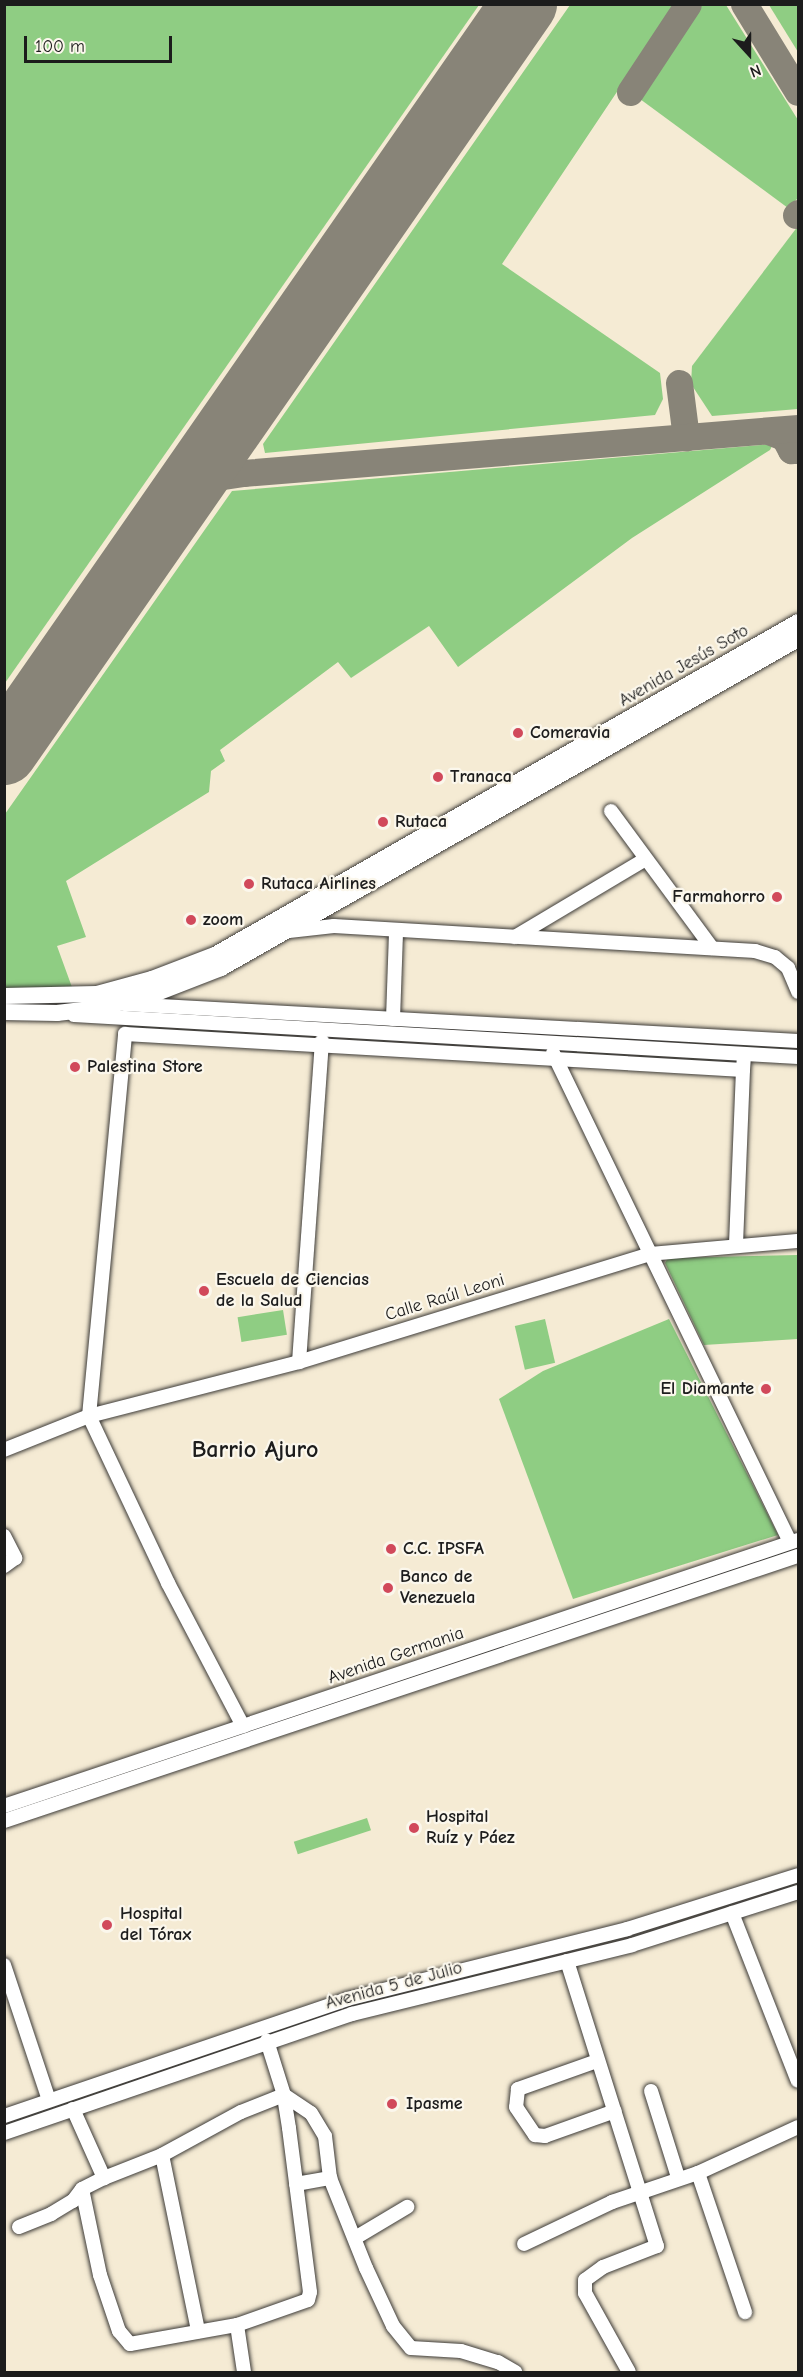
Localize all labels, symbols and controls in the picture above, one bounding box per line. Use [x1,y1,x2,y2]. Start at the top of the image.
scale bar [27,24,176,62]
north arrow [719,24,779,84]
text: 100 m [35,36,85,57]
text: N [747,61,764,81]
street label: Avenida Jesús Soto [615,620,753,712]
place label: Comeravia [530,722,610,744]
marker: Comeravia [511,726,525,740]
place label: Tranaca [450,766,512,788]
marker: Tranaca [431,770,445,784]
place label: Rutaca [395,811,447,833]
marker: Rutaca [376,815,390,829]
place label: Rutaca Airlines [261,873,376,895]
marker: Rutaca Airlines [242,877,256,891]
place label: Farmahorro [672,886,765,908]
marker: Farmahorro [770,890,784,904]
place label: zoom [203,909,243,931]
marker: zoom [184,913,198,927]
place label: Palestina Store [87,1056,203,1078]
marker: Palestina Store [68,1060,82,1074]
place label: Escuela de Ciencias de la Salud [216,1270,369,1312]
street label: Calle Raúl Leoni [383,1270,507,1326]
marker: Escuela de Ciencias de la Salud [197,1284,211,1298]
place label: El Diamante [660,1378,754,1400]
marker: El Diamante [759,1382,773,1396]
district label: Barrio Ajuro [192,1436,318,1464]
place label: C.C. IPSFA [403,1538,484,1560]
marker: C.C. IPSFA [384,1542,398,1556]
place label: Banco de Venezuela [400,1567,475,1610]
marker: Banco de Venezuela [381,1581,395,1595]
street label: Avenida Germania [325,1623,467,1689]
place label: Hospital Ruíz y Páez [426,1807,515,1850]
marker: Hospital Ruíz y Páez [407,1821,421,1835]
place label: Hospital del Tórax [120,1904,191,1946]
marker: Hospital del Tórax [98,1916,116,1934]
street label: Avenida 5 de Julio [323,1957,465,2015]
place label: Ipasme [406,2093,463,2115]
marker: Ipasme [383,2095,401,2113]

